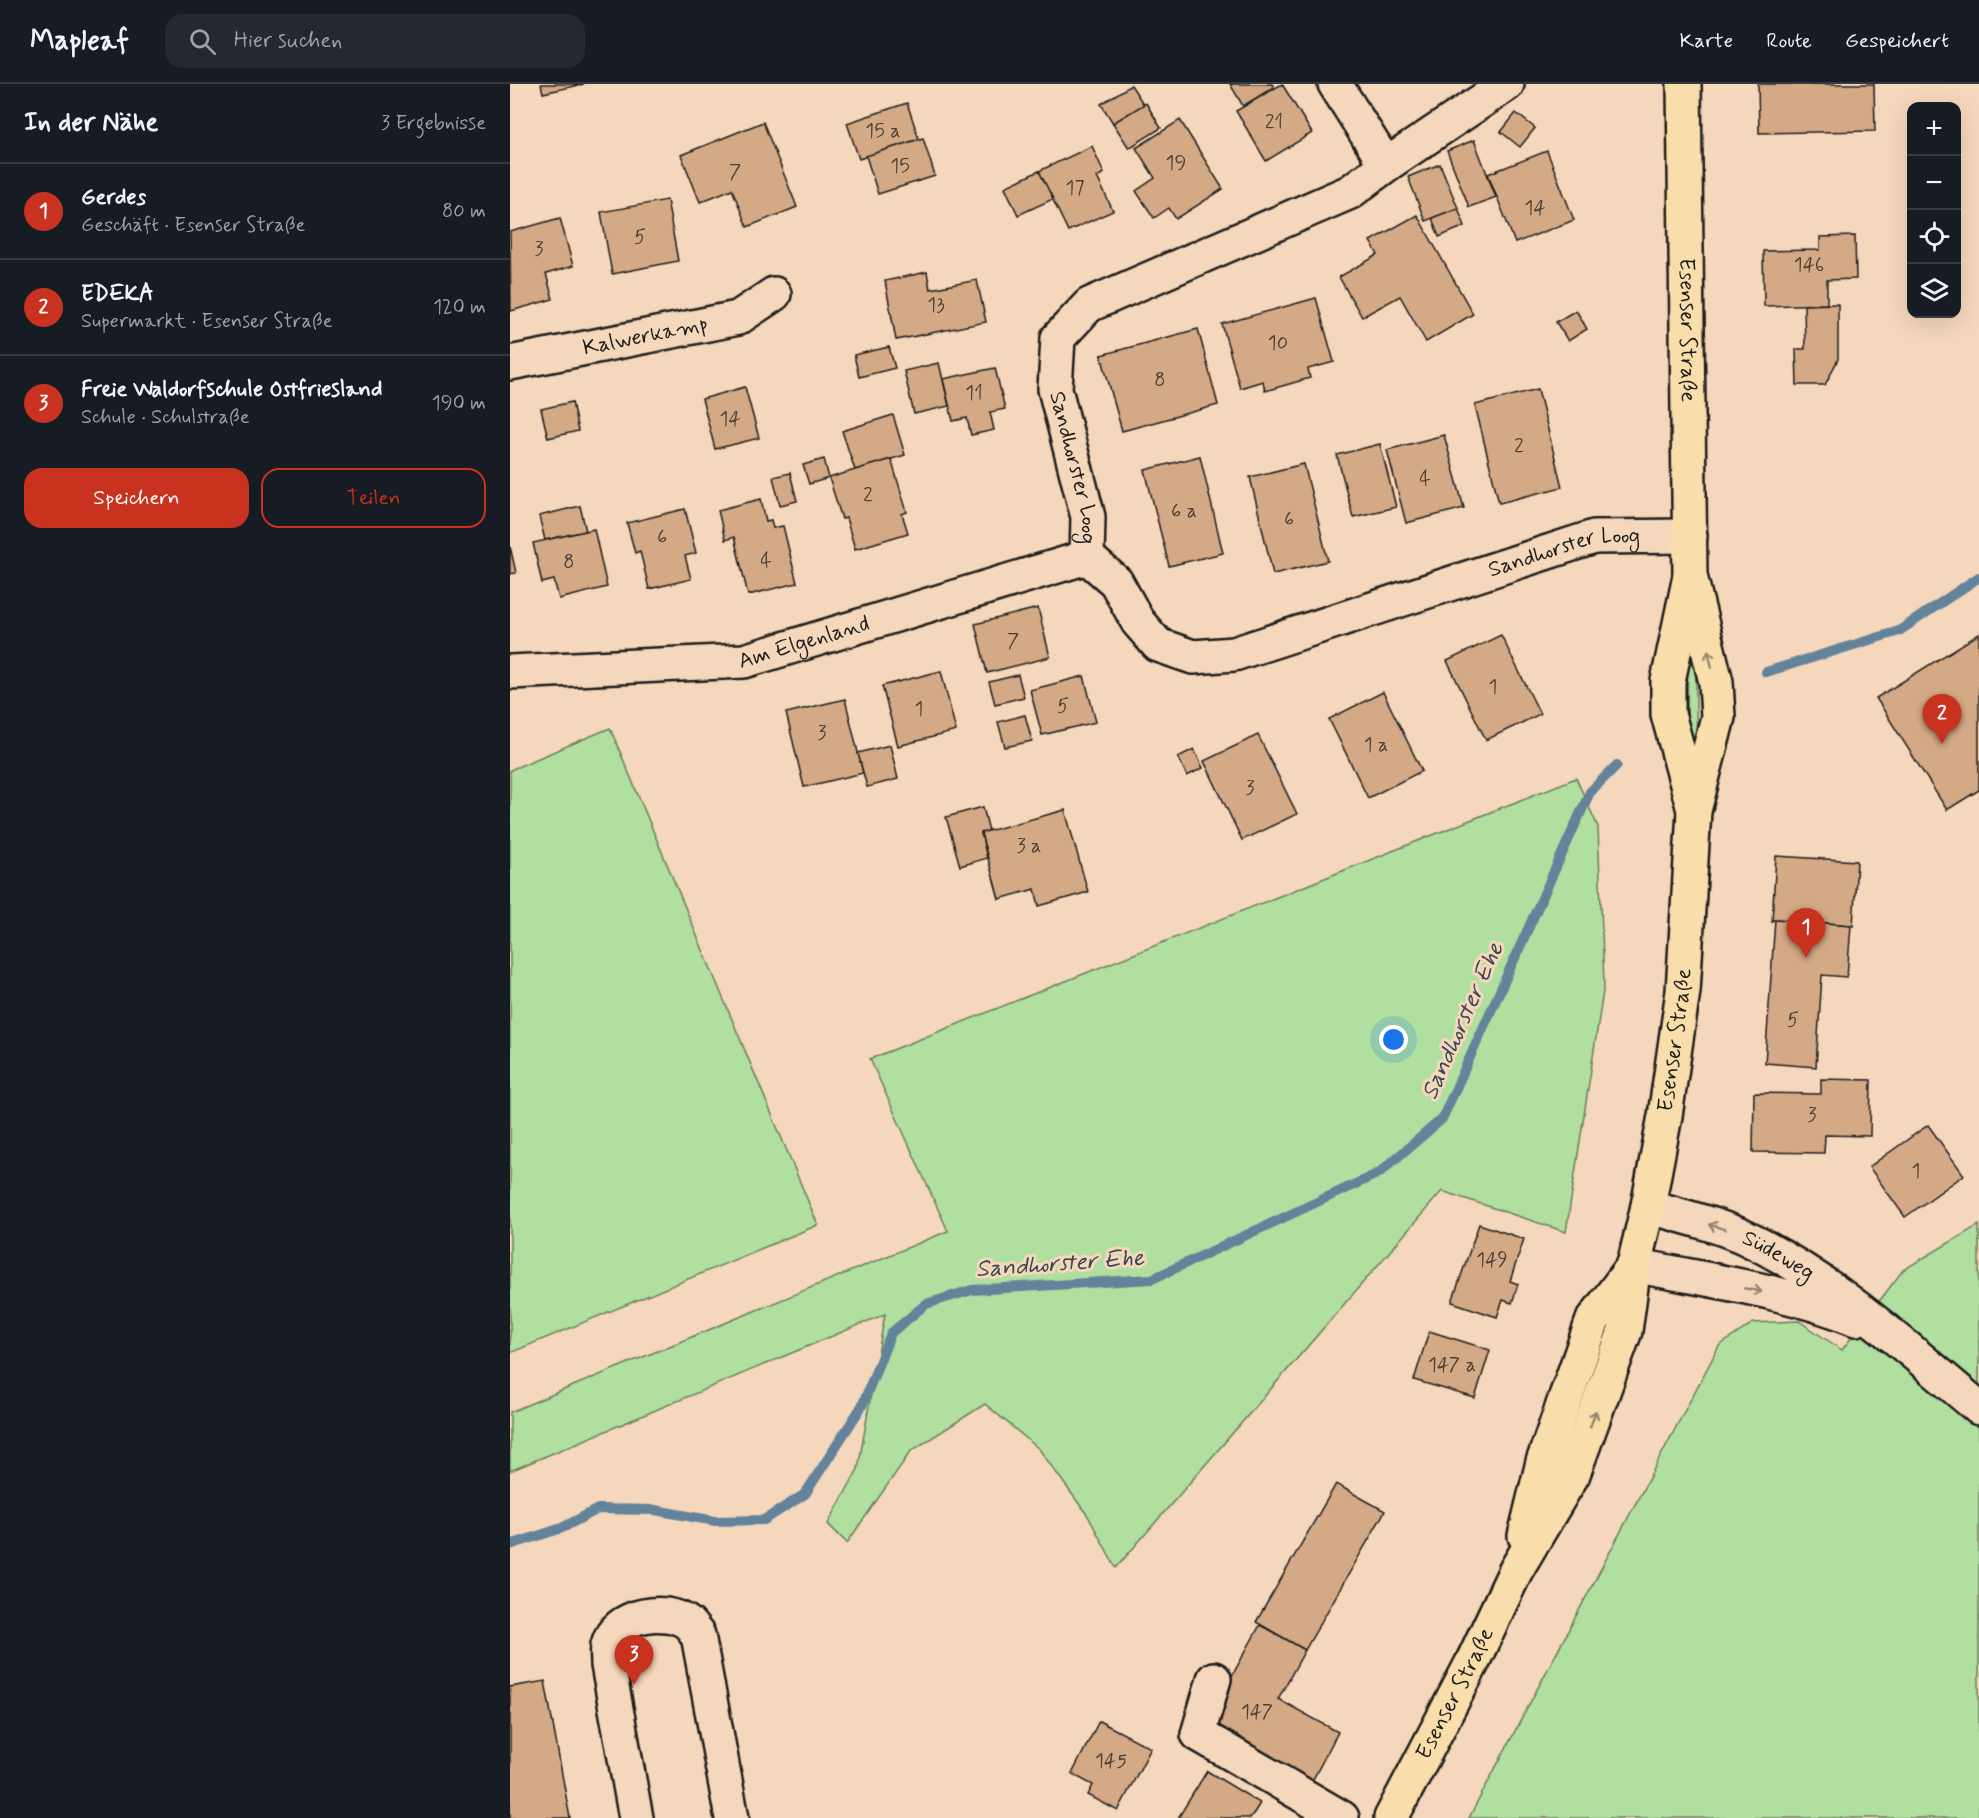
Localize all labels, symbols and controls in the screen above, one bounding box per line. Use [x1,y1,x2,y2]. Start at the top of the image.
search box [165,14,585,68]
text: Mapleaf [30,23,129,60]
icon: search [186,25,219,58]
text: Hier suchen [234,27,342,55]
text: Karte [1680,27,1733,55]
text: Route [1766,27,1812,55]
text: Gespeichert [1845,27,1949,55]
map controls [1907,102,1961,318]
button: + [1907,102,1961,156]
text: In der Nähe [24,106,158,140]
house number: 21 [1265,109,1283,136]
text: 3 Ergebnisse [381,110,486,137]
house number: 15 a [865,118,901,145]
house number: 19 [1166,150,1186,177]
house number: 15 [890,153,910,180]
button: − [1907,156,1961,210]
house number: 7 [729,159,741,186]
house number: 17 [1066,175,1085,202]
text: Gerdes [81,184,146,212]
house number: 14 [1524,195,1546,222]
text: 1 [39,198,48,225]
text: 80 m [442,198,486,225]
button: locate [1907,210,1961,264]
text: Geschäft · Esenser Straße [81,212,305,239]
house number: 5 [634,224,646,251]
house number: 3 [534,236,544,263]
house number: 146 [1794,252,1824,279]
street label: Esenser Straße [1672,258,1702,402]
button: layers [1907,264,1961,318]
text: EDEKA [81,280,154,308]
house number: 13 [927,292,945,319]
text: 2 [39,294,48,321]
text: 120 m [433,294,486,321]
text: Supermarkt · Esenser Straße [81,308,333,335]
street label: Kalwerkamp [580,310,710,362]
house number: 10 [1268,330,1288,357]
house number: 8 [1154,367,1166,394]
text: Freie Waldorfschule Ostfriesland [81,376,382,404]
house number: 11 [965,380,983,407]
street label: Sandhorster Loog [1042,388,1102,545]
text: 3 [39,390,48,417]
text: 190 m [432,390,486,417]
text: Schule · Schulstraße [81,404,250,431]
house number: 14 [719,406,741,433]
house number: 2 [1514,433,1524,460]
house number: 4 [1419,466,1431,493]
button: Speichern [24,468,249,528]
button: Teilen [261,468,486,528]
house number: 2 [863,482,873,509]
house number: 6 a [1171,498,1197,525]
house number: 6 [1284,506,1294,533]
street label: Sandhorster Loog [1485,523,1640,584]
house number: 6 [657,524,667,551]
house number: 4 [760,548,772,575]
house number: 8 [563,549,575,576]
street label: Am Elgenland [735,610,873,676]
house number: 7 [1007,628,1019,655]
one-way arrow [1704,650,1716,669]
house number: 1 [1489,674,1497,701]
house number: 5 [1057,693,1069,720]
pin: 2 [1922,694,1962,744]
house number: 1 [915,696,923,723]
house number: 3 [817,720,827,747]
house number: 1 a [1364,732,1388,759]
house number: 3 [1245,775,1255,802]
house number: 3 a [1017,833,1041,860]
pin: 1 [1786,908,1826,958]
water label: Sandhorster Ehe [1415,937,1512,1104]
street label: Esenser Straße [1652,968,1698,1114]
house number: 5 [1787,1007,1799,1034]
your location [1379,1025,1408,1054]
house number: 3 [1807,1102,1817,1129]
house number: 1 [1912,1158,1920,1185]
one-way arrow [1708,1221,1727,1232]
street label: Südeweg [1738,1224,1820,1290]
water label: Sandhorster Ehe [975,1243,1146,1285]
house number: 149 [1476,1247,1508,1274]
one-way arrow [1743,1285,1762,1296]
house number: 147 a [1428,1352,1476,1379]
one-way arrow [1588,1410,1599,1429]
street label: Esenser Straße [1410,1623,1501,1764]
pin: 3 [614,1636,654,1685]
house number: 147 [1241,1699,1273,1726]
house number: 145 [1095,1748,1127,1775]

